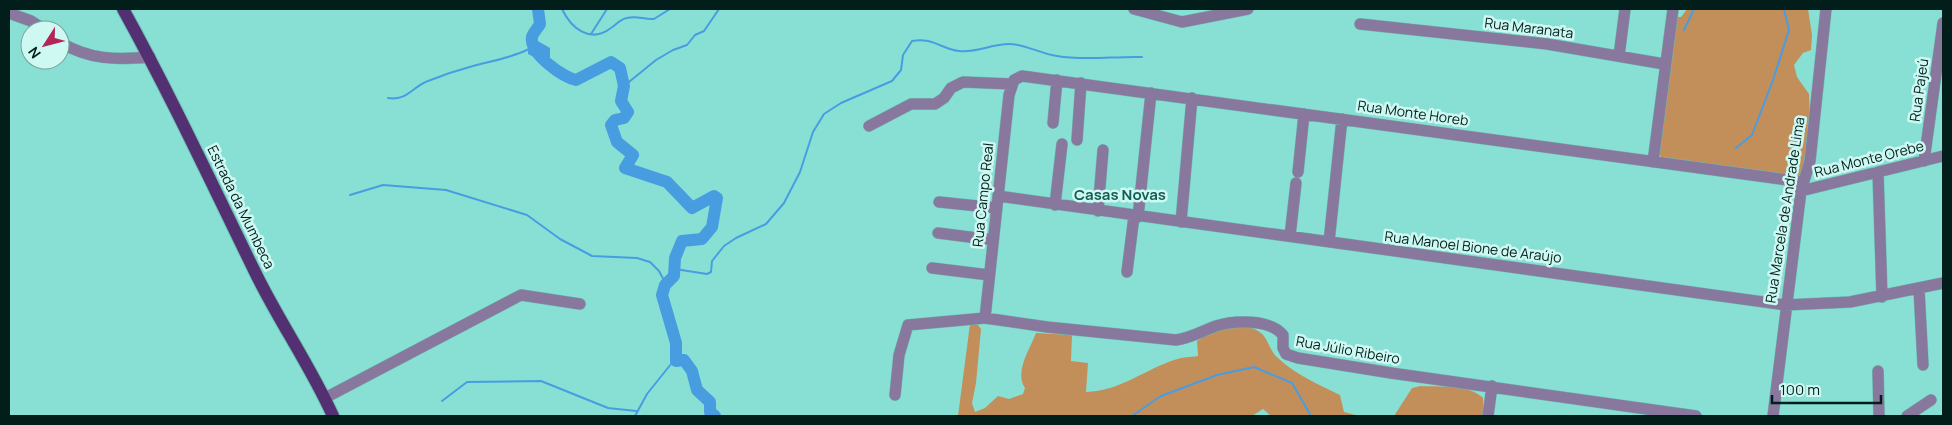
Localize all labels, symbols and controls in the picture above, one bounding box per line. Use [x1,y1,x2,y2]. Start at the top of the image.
street label: Rua Maranata [1484,13,1575,42]
north arrow [20,20,70,70]
text: N [23,43,45,63]
street label: Rua Pajeú [1905,57,1932,123]
street label: Rua Monte Horeb [1356,95,1470,130]
street label: Rua Marcela de Andrade Lima [1760,115,1809,304]
street label: Rua Monte Orebe [1812,136,1926,181]
street label: Estrada da Mumbeca [203,142,280,272]
street label: Rua Campo Real [968,142,997,248]
district label: Casas Novas [1074,184,1166,205]
street label: Rua Manoel Bione de Araújo [1383,226,1563,267]
street label: Rua Júlio Ribeiro [1295,331,1402,368]
scale bar [1772,372,1881,404]
text: 100 m [1780,379,1820,400]

